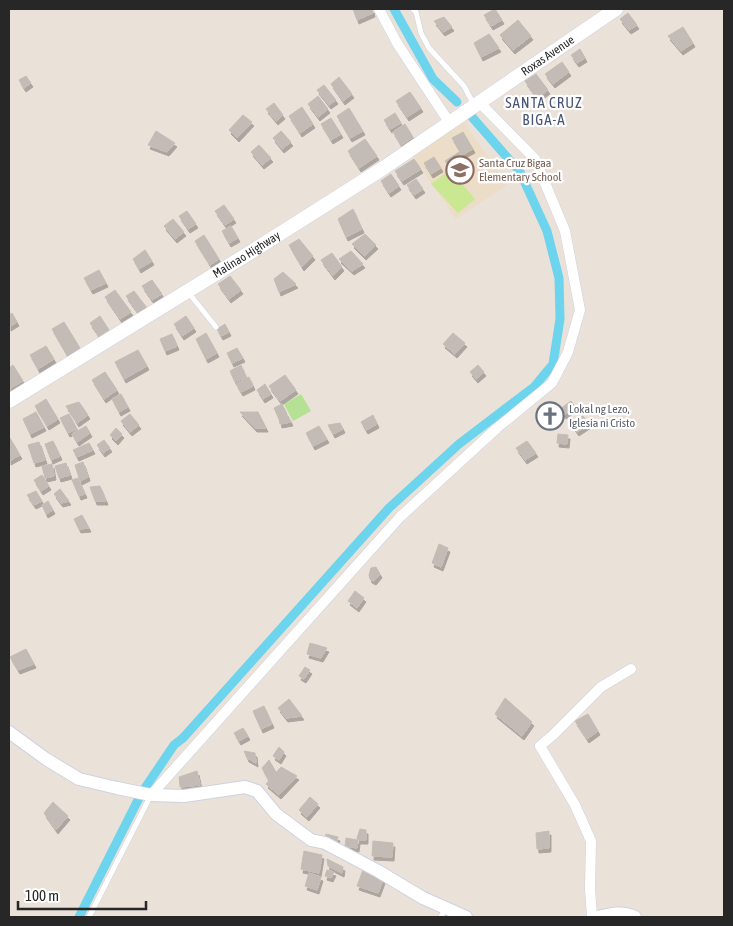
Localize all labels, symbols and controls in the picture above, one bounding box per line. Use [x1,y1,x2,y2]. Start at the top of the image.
street label: Roxas Avenue [519,33,577,79]
district label: SANTA CRUZ BIGA-A [505,94,583,128]
school or university icon: Santa Cruz Bigaa Elementary School [445,155,475,185]
place label: Santa Cruz Bigaa Elementary School [479,156,562,184]
street label: Malinao Highway [210,228,283,281]
church icon: Lokal ng Lezo, Iglesia ni Cristo [535,401,565,431]
place label: Lokal ng Lezo, Iglesia ni Cristo [569,402,635,430]
scale bar [18,878,145,910]
text: 100 m [25,887,59,904]

